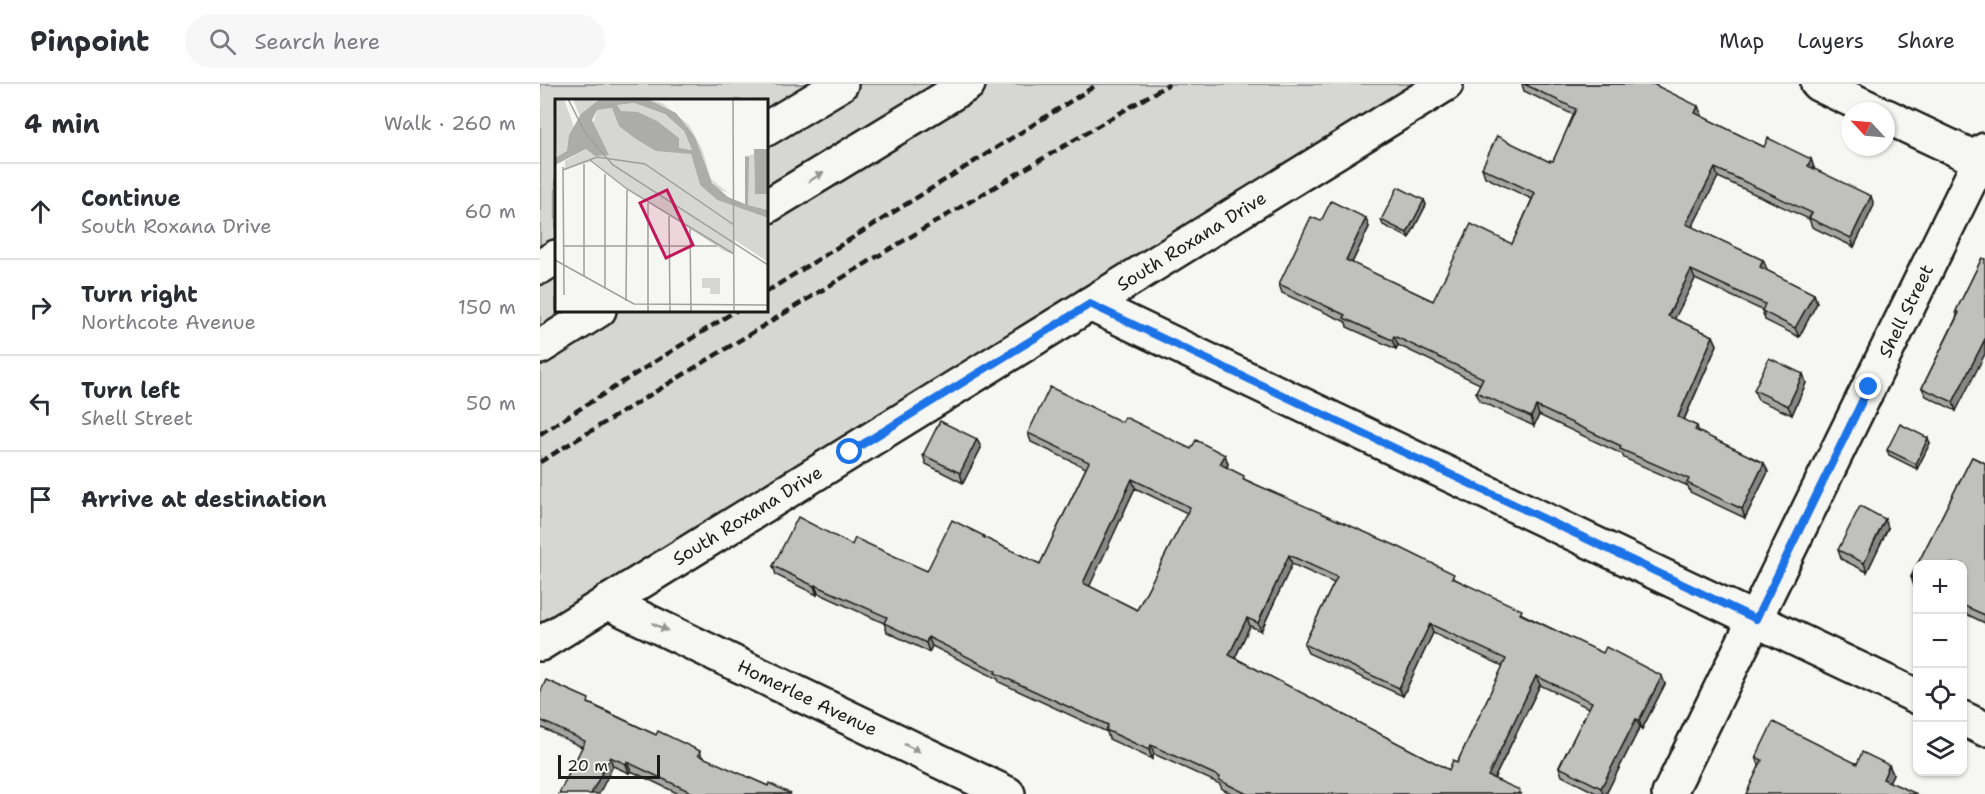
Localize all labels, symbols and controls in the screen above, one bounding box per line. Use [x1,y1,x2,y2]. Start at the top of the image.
search box [185,14,605,68]
text: Pinpoint [30,22,149,60]
icon: search [206,25,239,58]
text: Search here [254,27,380,56]
text: Map [1719,27,1764,55]
text: Layers [1797,27,1864,55]
text: Share [1897,27,1955,55]
inset map [555,99,768,312]
north arrow [1841,102,1895,156]
text: 4 min [24,106,100,141]
text: Walk · 260 m [384,110,516,136]
one-way arrow [808,171,824,182]
text: Continue [81,184,181,213]
street label: South Roxana Drive [1112,186,1271,297]
icon: ahead [24,195,57,228]
text: 60 m [464,198,516,224]
text: South Roxana Drive [81,213,272,239]
street label: Shell Street [1873,260,1939,362]
text: Turn right [81,280,198,309]
icon: right [24,291,57,324]
text: 150 m [458,294,516,320]
text: Northcote Avenue [81,309,256,335]
route end [1855,373,1881,399]
text: Turn left [81,376,180,405]
icon: left [24,387,57,420]
text: 50 m [466,390,516,416]
text: Shell Street [81,405,193,431]
route start [836,438,862,464]
street label: South Roxana Drive [668,460,827,571]
icon: arrive [24,483,57,516]
text: Arrive at destination [81,485,327,514]
map controls [1913,560,1967,776]
button: + [1913,560,1967,614]
button: − [1913,614,1967,668]
one-way arrow [652,623,669,632]
street label: Homerlee Avenue [733,654,881,742]
button: locate [1913,668,1967,722]
button: layers [1913,722,1967,776]
one-way arrow [903,743,920,752]
scale bar [558,752,660,780]
text: 20 m [567,755,608,776]

